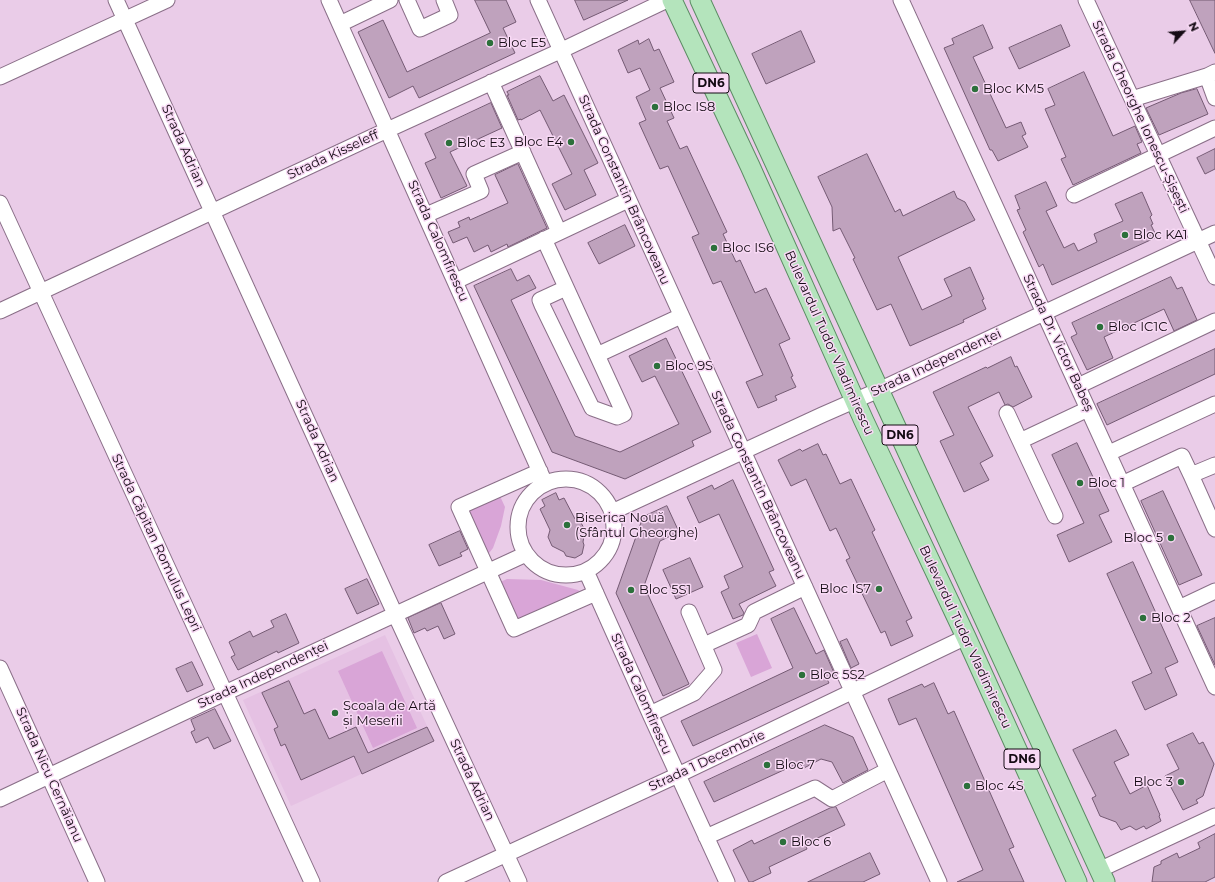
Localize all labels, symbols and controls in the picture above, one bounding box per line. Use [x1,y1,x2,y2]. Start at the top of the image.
north arrow [1163,12,1203,52]
street label: Strada Gheorghe Ionescu-Șișești [1088,18,1192,216]
text: N [1186,20,1202,34]
place label: Bloc E5 [498,35,546,51]
marker: Bloc E5 [485,38,495,48]
road number: DN6 [693,73,729,93]
place label: Bloc KM5 [983,81,1044,97]
marker: Bloc KM5 [970,84,980,94]
street label: Strada Constantin Brâncoveanu [575,93,673,287]
place label: Bloc IS8 [663,99,715,115]
street label: Strada Adrian [158,102,208,190]
marker: Bloc IS8 [650,102,660,112]
street label: Strada Kisseleff [285,127,381,183]
place label: Bloc E4 [514,134,563,150]
place label: Bloc E3 [457,135,505,151]
marker: Bloc E4 [566,137,576,147]
marker: Bloc E3 [444,138,454,148]
street label: Strada Calomfirescu [404,178,472,304]
place label: Bloc KA1 [1133,227,1188,243]
marker: Bloc KA1 [1120,230,1130,240]
place label: Bloc IS6 [722,240,774,256]
marker: Bloc IS6 [709,243,719,253]
street label: Bulevardul Tudor Vladimirescu [781,248,877,438]
street label: Strada Dr. Victor Babeș [1019,272,1097,414]
place label: Bloc IC1C [1108,319,1167,335]
marker: Bloc IC1C [1095,322,1105,332]
street label: Strada Independenței [868,326,1004,400]
place label: Bloc 9S [665,358,713,374]
marker: Bloc 9S [652,361,662,371]
street label: Strada Constantin Brâncoveanu [707,388,809,582]
street label: Strada Adrian [292,397,342,485]
road number: DN6 [882,425,918,445]
street label: Strada Căpitan Romulus Lepri [108,452,204,634]
place label: Bloc 1 [1088,475,1125,491]
marker: Bloc 1 [1075,478,1085,488]
place label: Biserica Nouă (Sfântul Gheorghe) [575,510,699,541]
marker: Biserica Nouă (Sfântul Gheorghe) [562,520,572,530]
place label: Bloc 5 [1123,530,1163,546]
marker: Bloc 5 [1166,533,1176,543]
street label: Bulevardul Tudor Vladimirescu [916,543,1014,731]
place label: Bloc IS7 [819,581,871,597]
place label: Bloc 5S1 [639,582,691,598]
marker: Bloc IS7 [874,584,884,594]
marker: Bloc 5S1 [626,585,636,595]
place label: Bloc 2 [1151,610,1191,626]
marker: Bloc 2 [1138,613,1148,623]
street label: Strada Calomfirescu [607,631,675,757]
street label: Strada Independenței [195,638,331,712]
place label: Bloc 5S2 [810,667,865,683]
marker: Bloc 5S2 [797,670,807,680]
place label: Școala de Artă și Meserii [343,698,436,729]
street label: Strada Nicu Cernăianu [12,705,86,845]
marker: Școala de Artă și Meserii [330,708,340,718]
street label: Strada 1 Decembrie [646,727,768,795]
street label: Strada Adrian [446,737,498,823]
road number: DN6 [1004,749,1040,769]
place label: Bloc 7 [775,757,815,773]
marker: Bloc 7 [762,760,772,770]
place label: Bloc 3 [1133,774,1173,790]
marker: Bloc 3 [1176,777,1186,787]
place label: Bloc 4S [975,778,1024,794]
marker: Bloc 4S [962,781,972,791]
place label: Bloc 6 [791,834,831,850]
marker: Bloc 6 [778,837,788,847]

